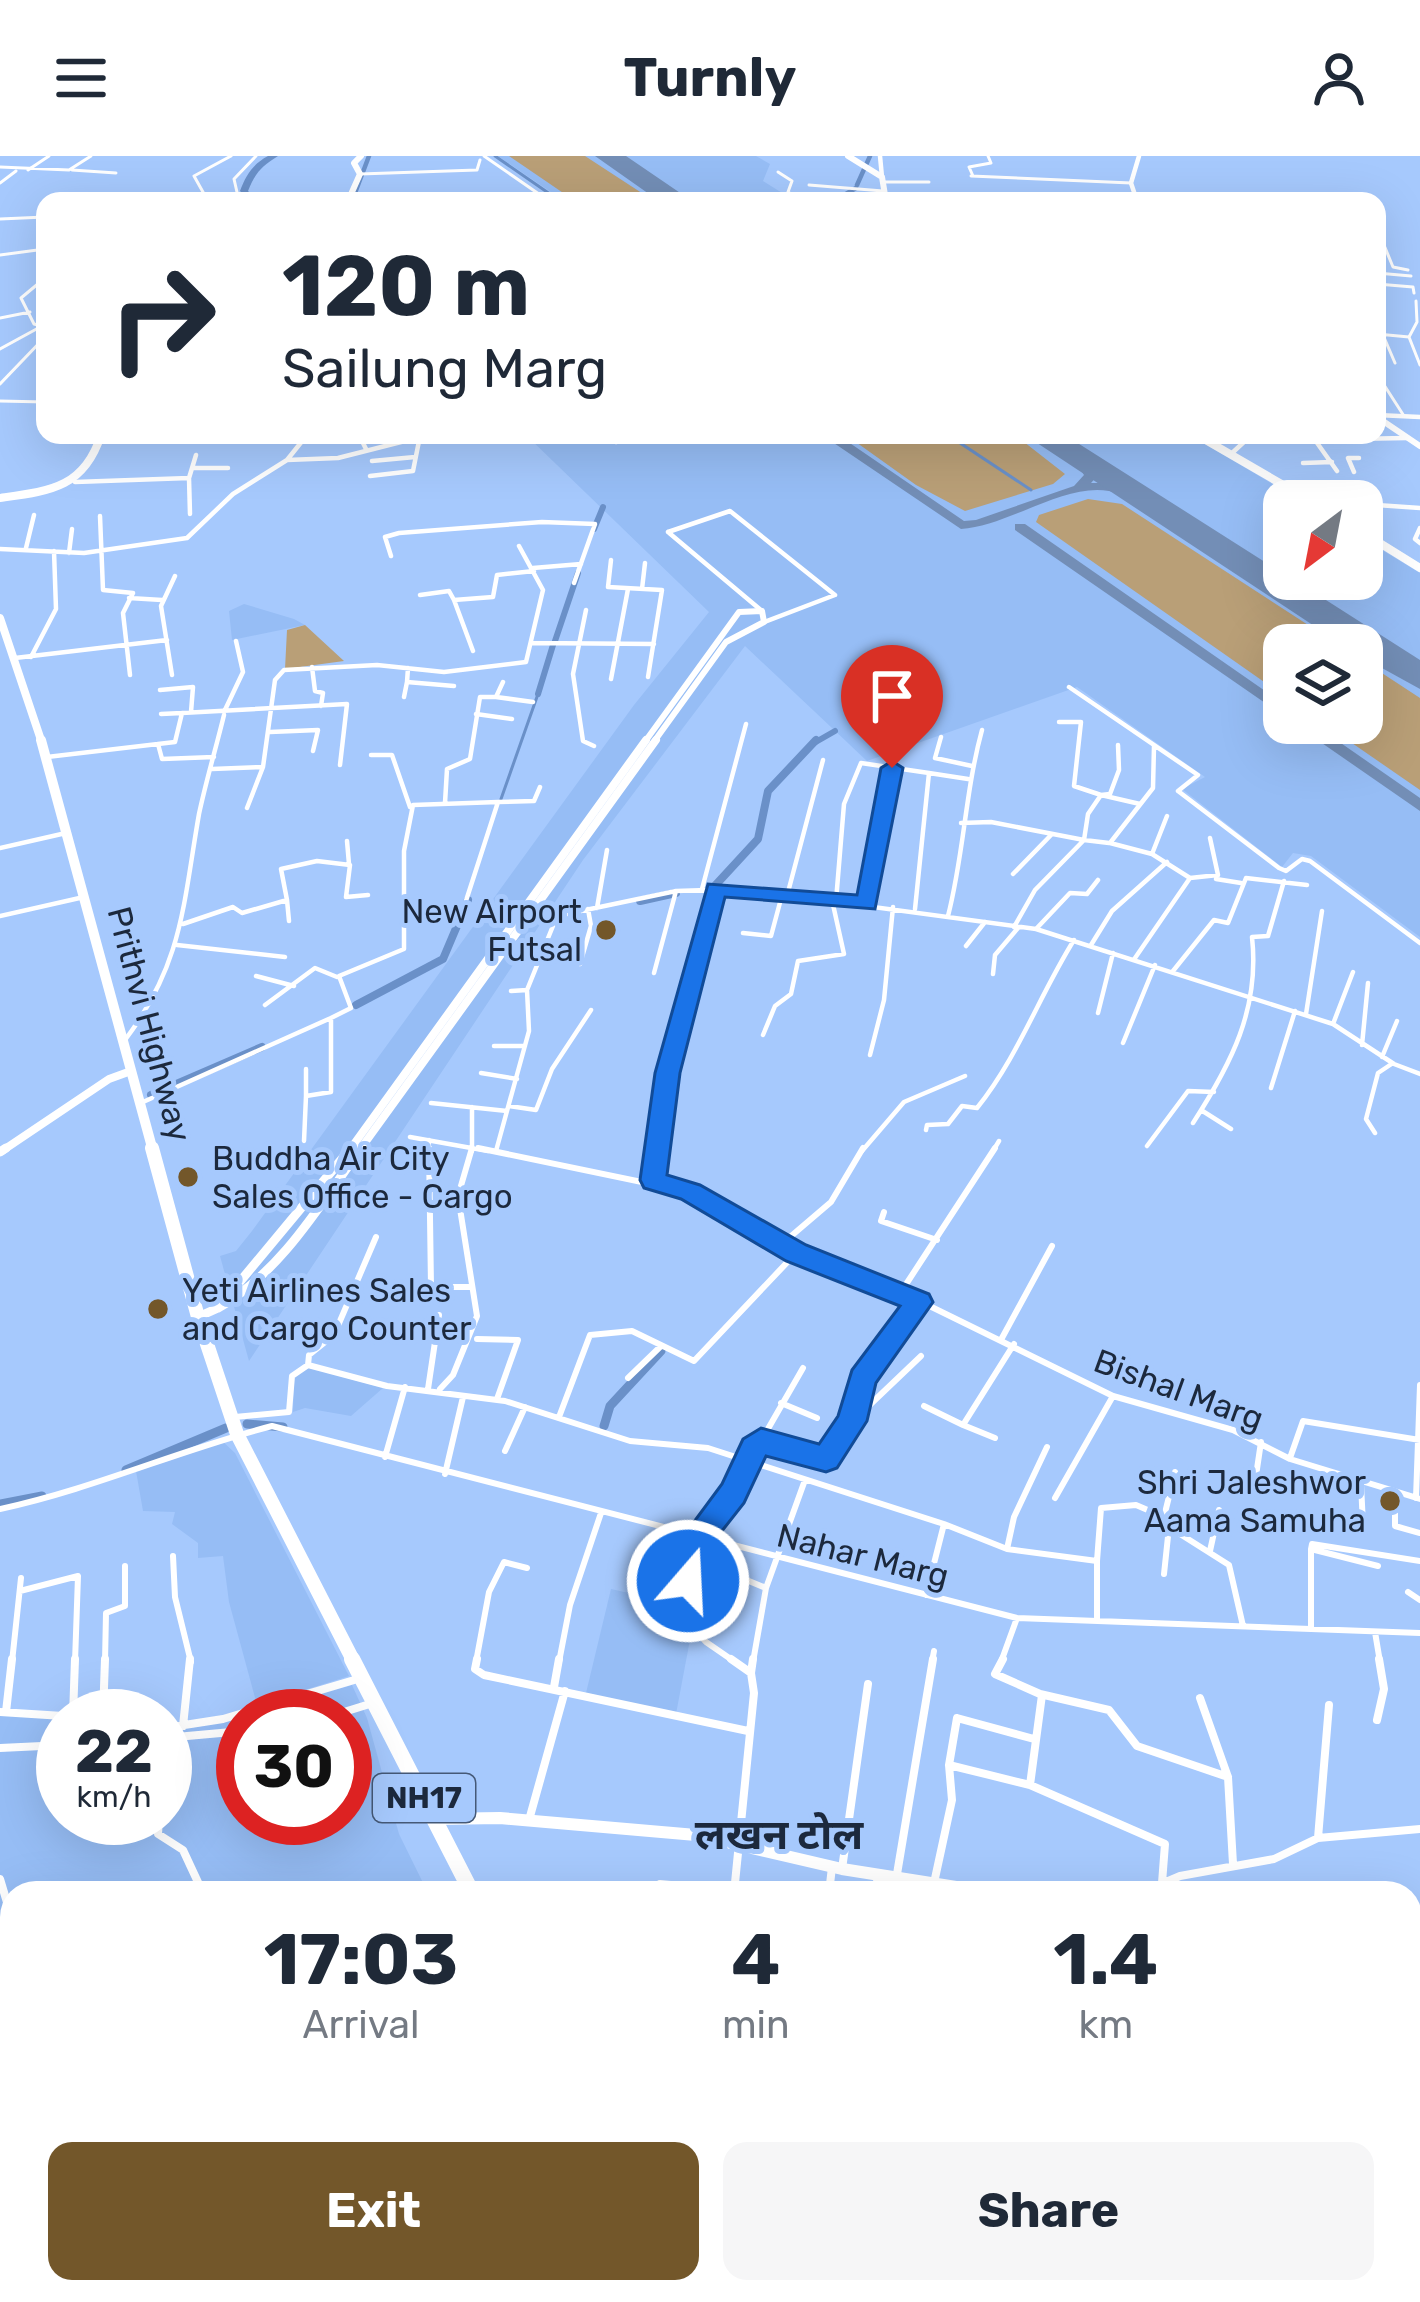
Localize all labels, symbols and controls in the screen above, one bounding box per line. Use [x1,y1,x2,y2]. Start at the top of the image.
icon: menu [48,45,114,111]
icon: person [1306,45,1372,111]
text: Turnly [624,46,796,110]
text: 120 m [282,236,530,336]
icon: right [84,240,240,396]
text: Sailung Marg [282,337,607,401]
north arrow [1263,480,1383,600]
map controls [1263,480,1383,744]
button: layers [1263,624,1383,744]
pin [841,645,943,768]
icon: arrive [859,663,925,729]
place label: New Airport Futsal [401,892,582,969]
street label: Prithvi Highway [99,902,200,1146]
marker: New Airport Futsal [593,917,619,943]
place label: Buddha Air City Sales Office - Cargo [212,1139,513,1216]
marker: Buddha Air City Sales Office - Cargo [175,1164,201,1190]
place label: Yeti Airlines Sales and Cargo Counter [182,1271,472,1348]
marker: Yeti Airlines Sales and Cargo Counter [145,1296,171,1322]
street label: Bishal Marg [1089,1341,1269,1438]
place label: Shri Jaleshwor Aama Samuha [1137,1463,1366,1540]
marker: Shri Jaleshwor Aama Samuha [1377,1488,1403,1514]
street label: Nahar Marg [773,1515,953,1596]
position arrow [625,1518,751,1644]
speed limit sign: 30 [216,1689,372,1845]
text: 22 [75,1716,153,1787]
road number: NH17 [373,1774,475,1822]
text: km/h [77,1779,151,1815]
district label: लखन टोल [695,1810,864,1860]
text: 17:03 [264,1917,458,2002]
text: 4 [731,1917,780,2002]
text: 1.4 [1053,1917,1158,2002]
text: Arrival [302,2002,419,2048]
text: min [722,2002,790,2048]
text: km [1078,2002,1133,2048]
button: Exit [48,2142,699,2280]
button: Share [723,2142,1374,2280]

